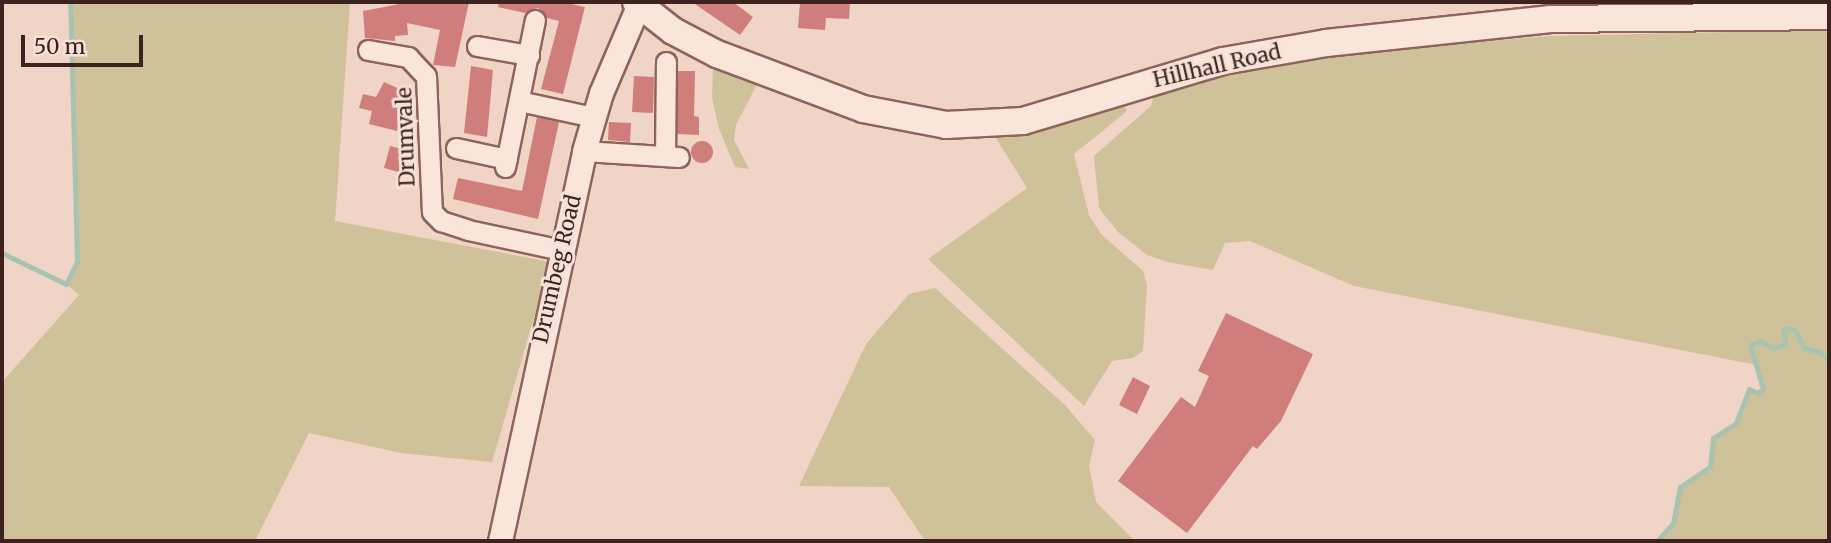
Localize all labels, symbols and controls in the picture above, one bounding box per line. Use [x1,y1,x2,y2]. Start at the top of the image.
scale bar [24,21,147,65]
text: 50 m [34,33,85,60]
street label: Hillhall Road [1150,39,1284,93]
street label: Drumvale [392,87,420,187]
street label: Drumbeg Road [528,192,586,346]

